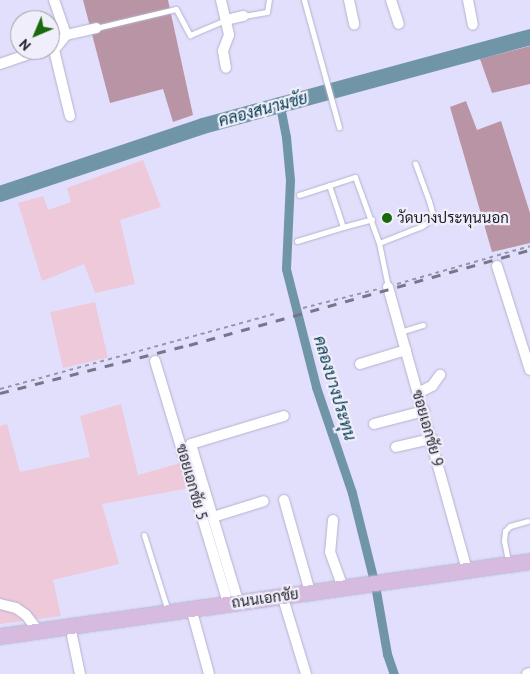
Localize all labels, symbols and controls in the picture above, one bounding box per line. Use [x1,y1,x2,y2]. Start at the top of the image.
north arrow [10,10,60,60]
text: N [15,35,35,55]
water label: คลองสนามชัย [216,88,310,130]
place label: วัดบางประทุนนอก [397,209,509,227]
marker: วัดบางประทุนนอก [381,212,393,224]
water label: คลองบางประทุน [310,333,360,443]
street label: ซอยเอกชัย 9 [409,388,447,468]
street label: ซอยเอกชัย 5 [173,442,211,522]
street label: ถนนเอกชัย [230,584,300,612]

